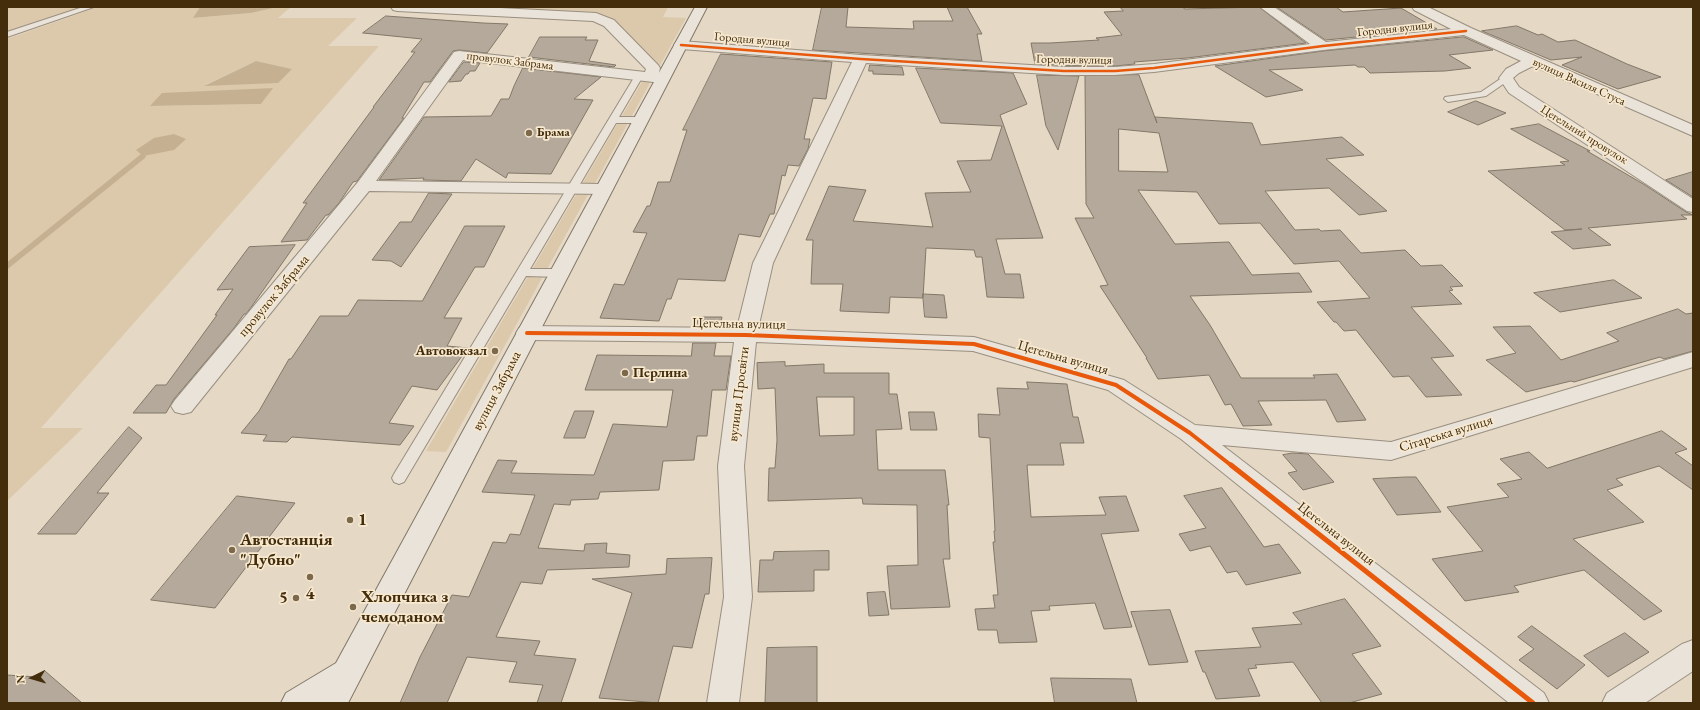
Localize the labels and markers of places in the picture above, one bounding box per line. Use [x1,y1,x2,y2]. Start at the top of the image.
place label: Брама [537,126,570,140]
marker: Брама [524,128,534,138]
place label: Автовокзал [416,343,487,359]
marker: Автовокзал [490,346,500,356]
place label: Перлина [633,365,687,381]
marker: Перлина [620,368,630,378]
place label: 1 [358,510,367,530]
marker: 1 [345,515,355,525]
place label: Автостанція "Дубно" [240,530,333,570]
marker: Автостанція "Дубно" [227,545,237,555]
marker: 4 [305,572,315,582]
place label: 4 [306,584,314,604]
place label: Хлопчика з чемоданом [361,587,448,627]
place label: 5 [279,588,288,608]
marker: 5 [291,593,301,603]
marker: Хлопчика з чемоданом [348,602,358,612]

